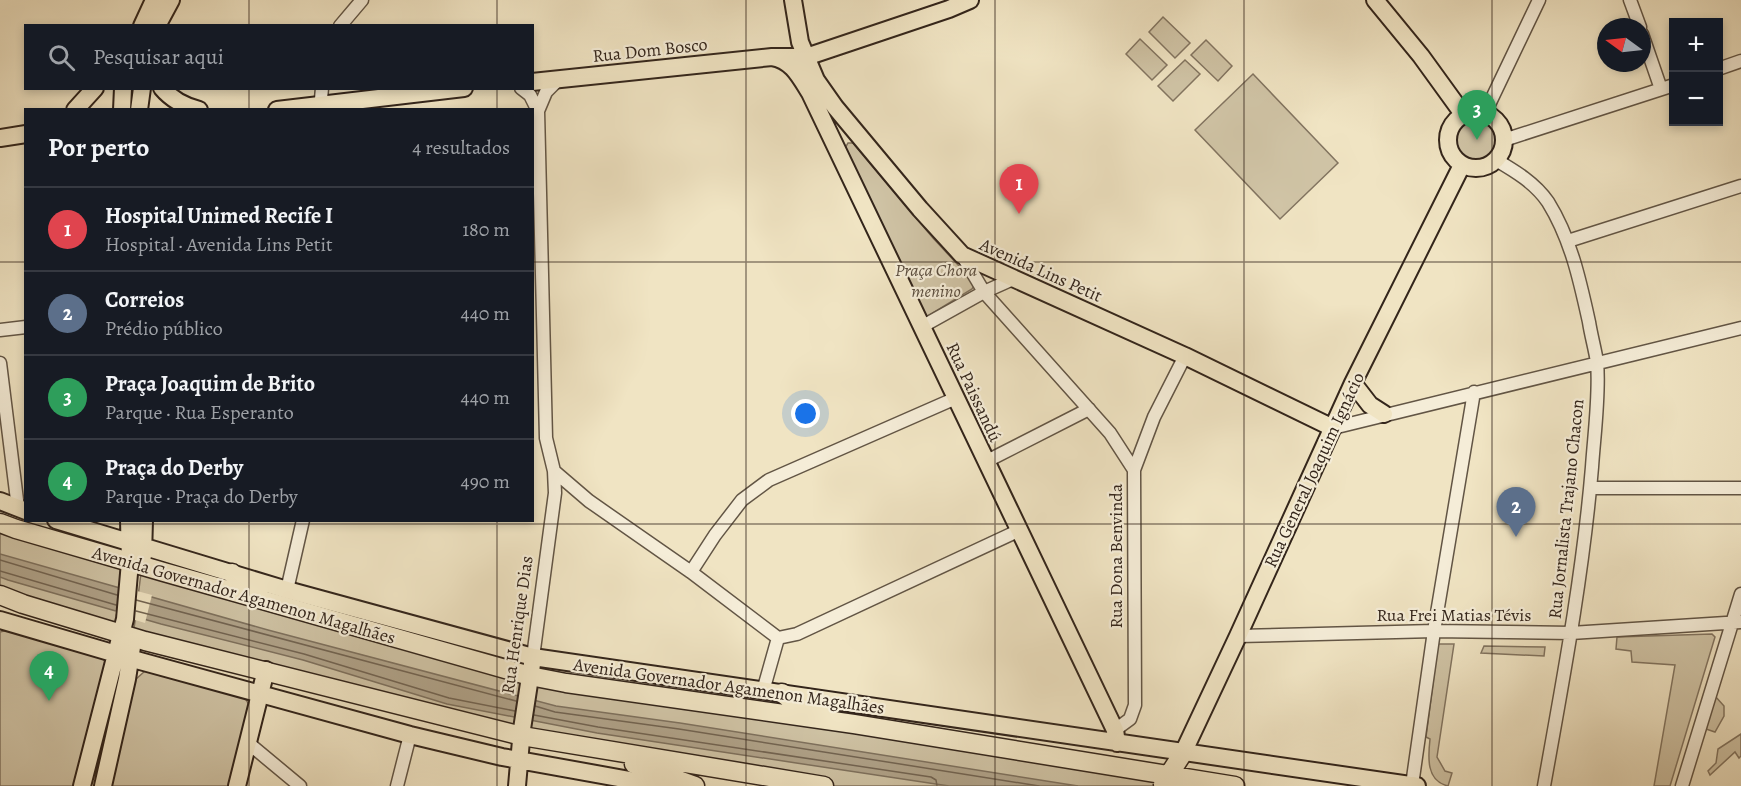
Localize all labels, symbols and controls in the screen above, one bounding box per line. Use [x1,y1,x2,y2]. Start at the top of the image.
north arrow [1597,18,1651,72]
map controls [1669,18,1723,126]
button: + [1669,18,1723,72]
search box [24,24,534,90]
street label: Rua Dom Bosco [591,32,709,68]
icon: search [45,41,78,74]
text: Pesquisar aqui [93,42,224,72]
button: − [1669,72,1723,126]
pin: 3 [1458,90,1496,140]
text: Por perto [48,130,149,165]
text: 4 resultados [412,134,510,161]
pin: 1 [1000,164,1038,214]
text: Hospital Unimed Recife I [105,201,333,231]
text: 1 [64,216,71,243]
text: 180 m [462,216,510,243]
text: Hospital · Avenida Lins Petit [105,231,333,258]
street label: Avenida Lins Petit [975,232,1106,308]
park label: Praça Chora menino [895,258,977,303]
text: Correios [105,285,184,315]
text: 2 [63,300,72,327]
text: 440 m [461,300,510,327]
text: Prédio público [105,315,223,342]
street label: Rua Paissandú [940,338,1008,446]
street label: Rua General Joaquim Ignácio [1258,368,1370,572]
text: Praça Joaquim de Brito [105,369,315,399]
text: 3 [63,384,72,411]
text: 440 m [461,384,510,411]
street label: Rua Jornalista Trajano Chacon [1543,398,1590,620]
text: Parque · Rua Esperanto [105,399,294,426]
your location [791,399,820,428]
text: Praça do Derby [105,453,243,483]
text: 4 [63,468,72,495]
text: 490 m [461,468,510,495]
text: Parque · Praça do Derby [105,483,298,510]
street label: Rua Dona Benvinda [1104,483,1128,628]
pin: 2 [1496,488,1536,537]
street label: Avenida Governador Agamenon Magalhães [89,540,398,650]
street label: Rua Henrique Dias [495,554,539,696]
street label: Rua Frei Matias Tévis [1376,603,1532,627]
pin: 4 [29,652,68,701]
street label: Avenida Governador Agamenon Magalhães [571,652,886,720]

